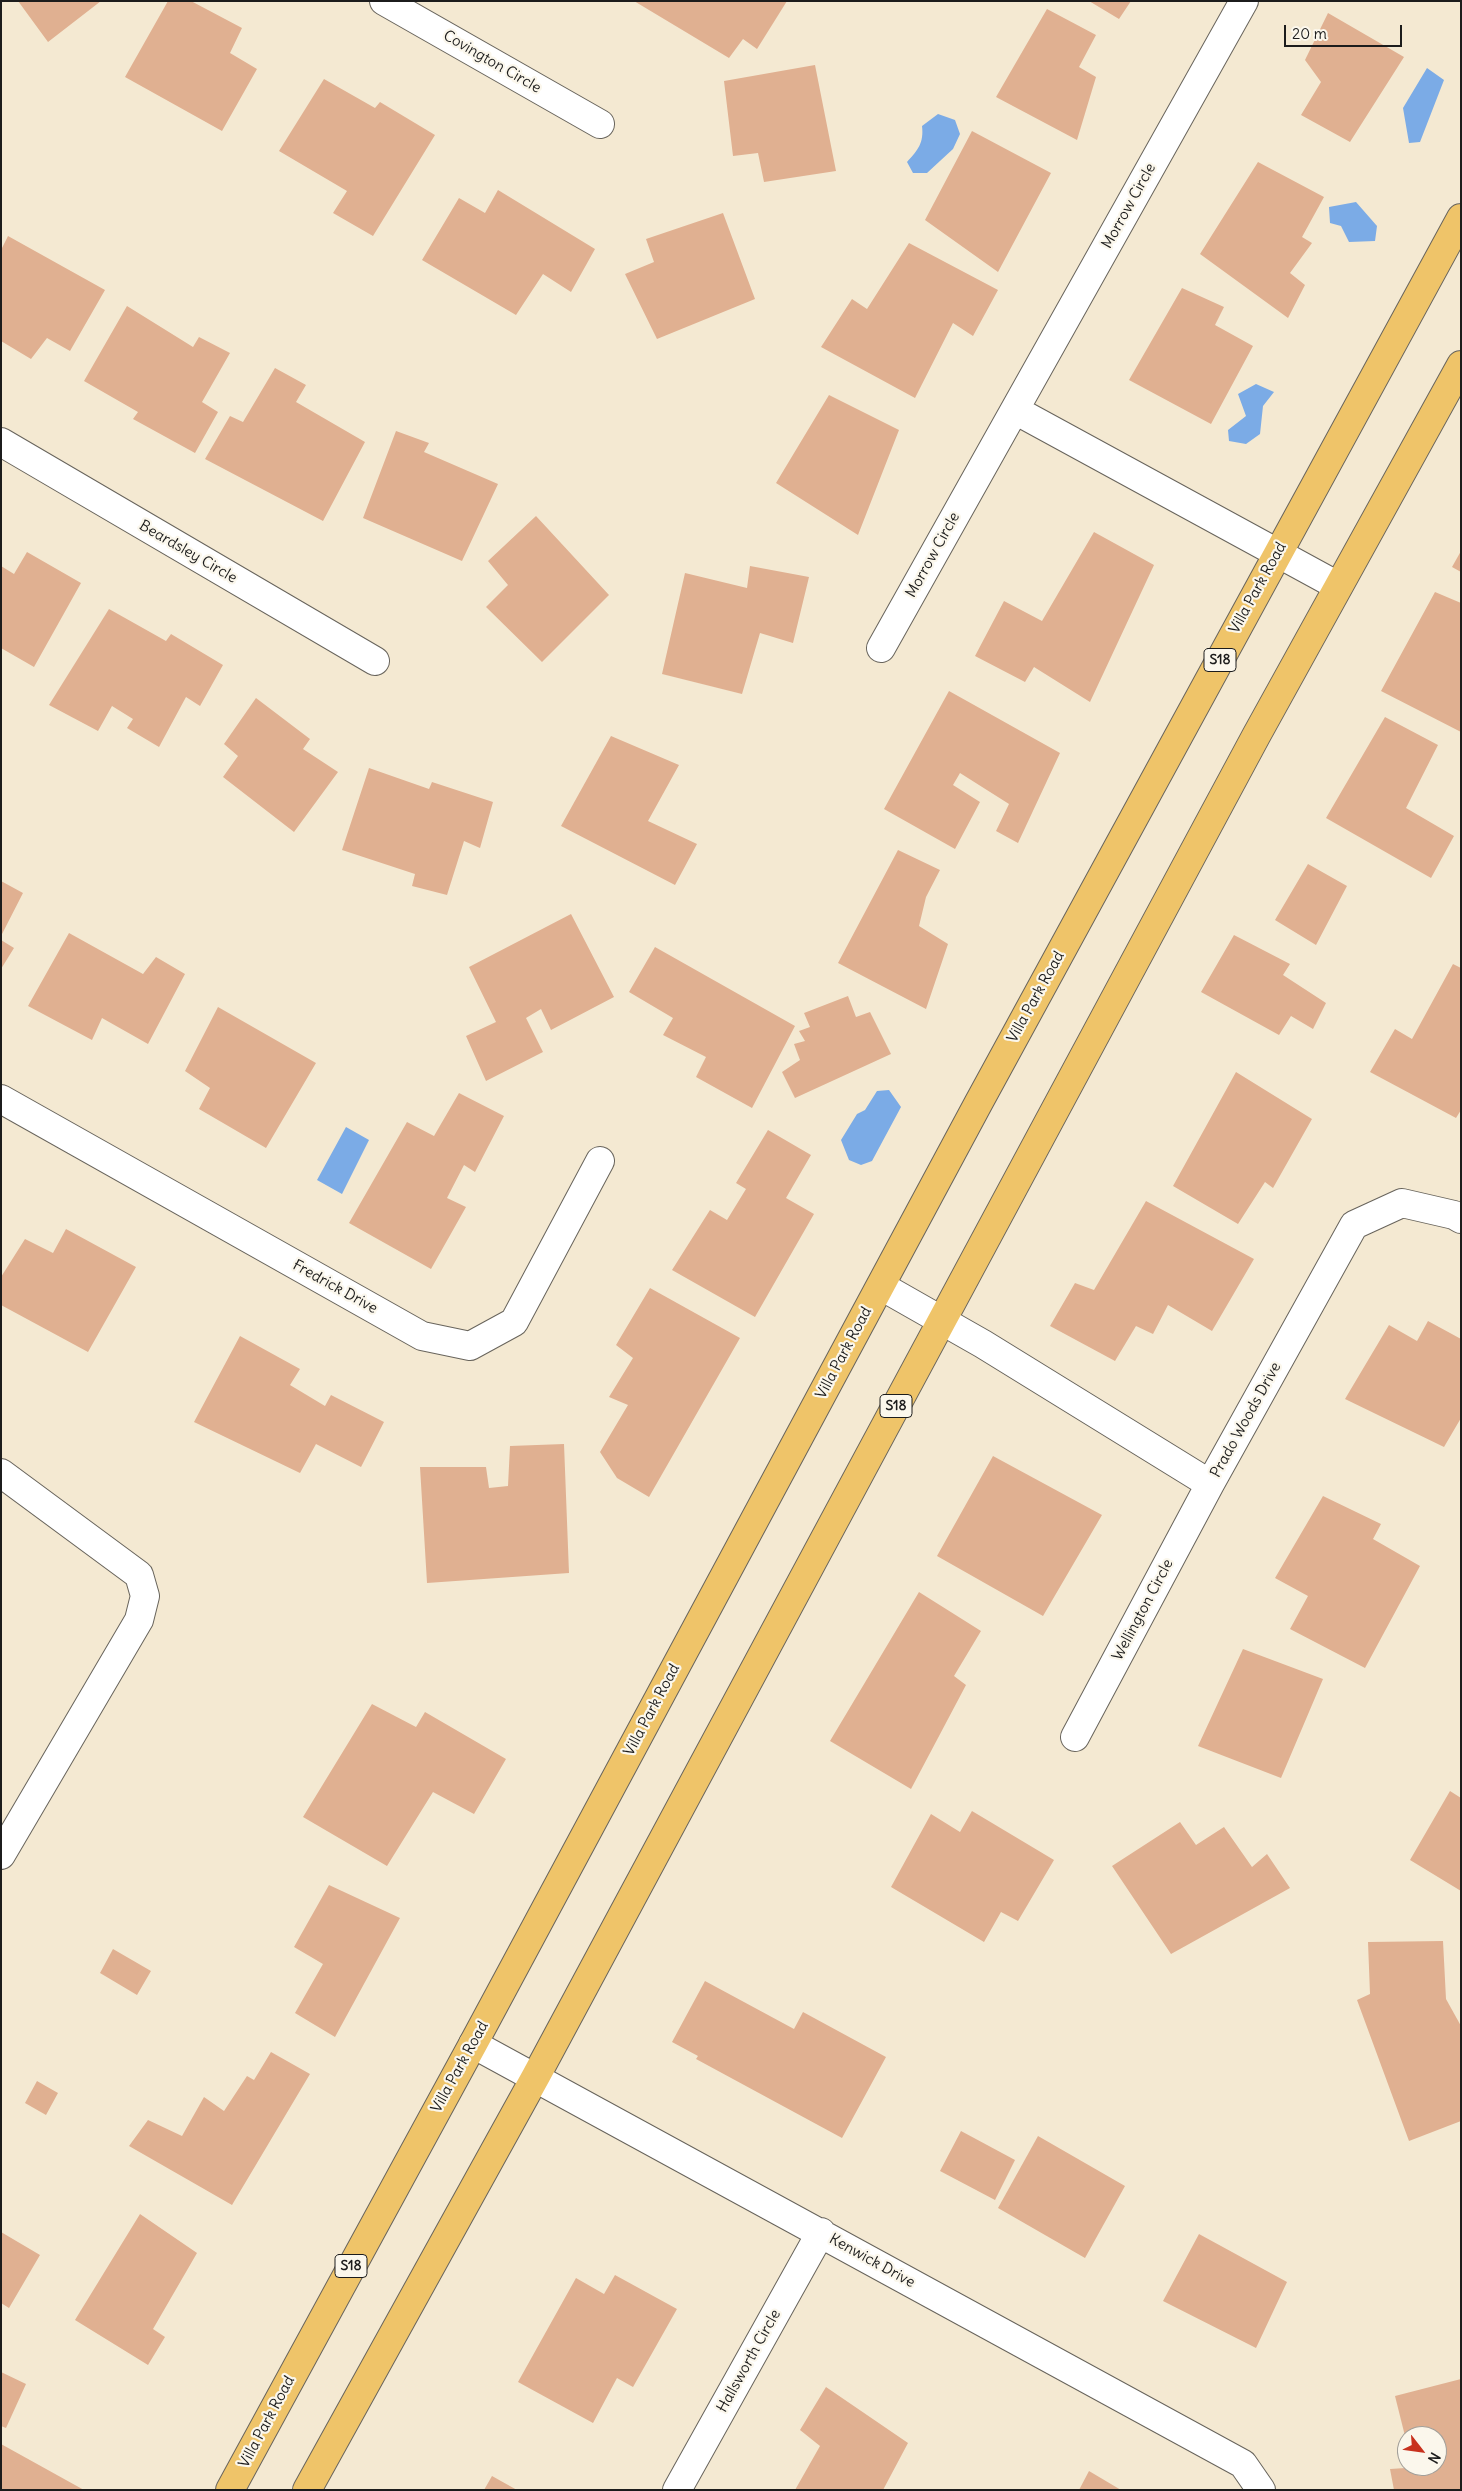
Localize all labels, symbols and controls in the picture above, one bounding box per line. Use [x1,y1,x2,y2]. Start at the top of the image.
scale bar [1287,15,1404,47]
text: 20 m [1292,24,1327,43]
street label: Covington Circle [440,27,544,97]
street label: Morrow Circle [1098,160,1160,252]
street label: Morrow Circle [902,509,964,601]
street label: Beardsley Circle [136,517,240,587]
street label: Villa Park Road [1226,539,1290,637]
road number: S18 [1204,648,1236,672]
street label: Villa Park Road [1004,948,1068,1046]
street label: Fredrick Drive [289,1256,381,1318]
street label: Villa Park Road [812,1304,876,1402]
street label: Prado Woods Drive [1207,1359,1285,1481]
road number: S18 [880,1394,912,1418]
street label: Wellington Circle [1109,1556,1177,1664]
street label: Villa Park Road [620,1661,684,1759]
street label: Villa Park Road [428,2018,492,2116]
street label: Kenwick Drive [826,2230,918,2292]
road number: S18 [335,2254,367,2278]
street label: Hallsworth Circle [713,2306,785,2416]
street label: Villa Park Road [235,2373,299,2471]
north arrow [1397,2426,1447,2476]
text: N [1424,2449,1444,2467]

